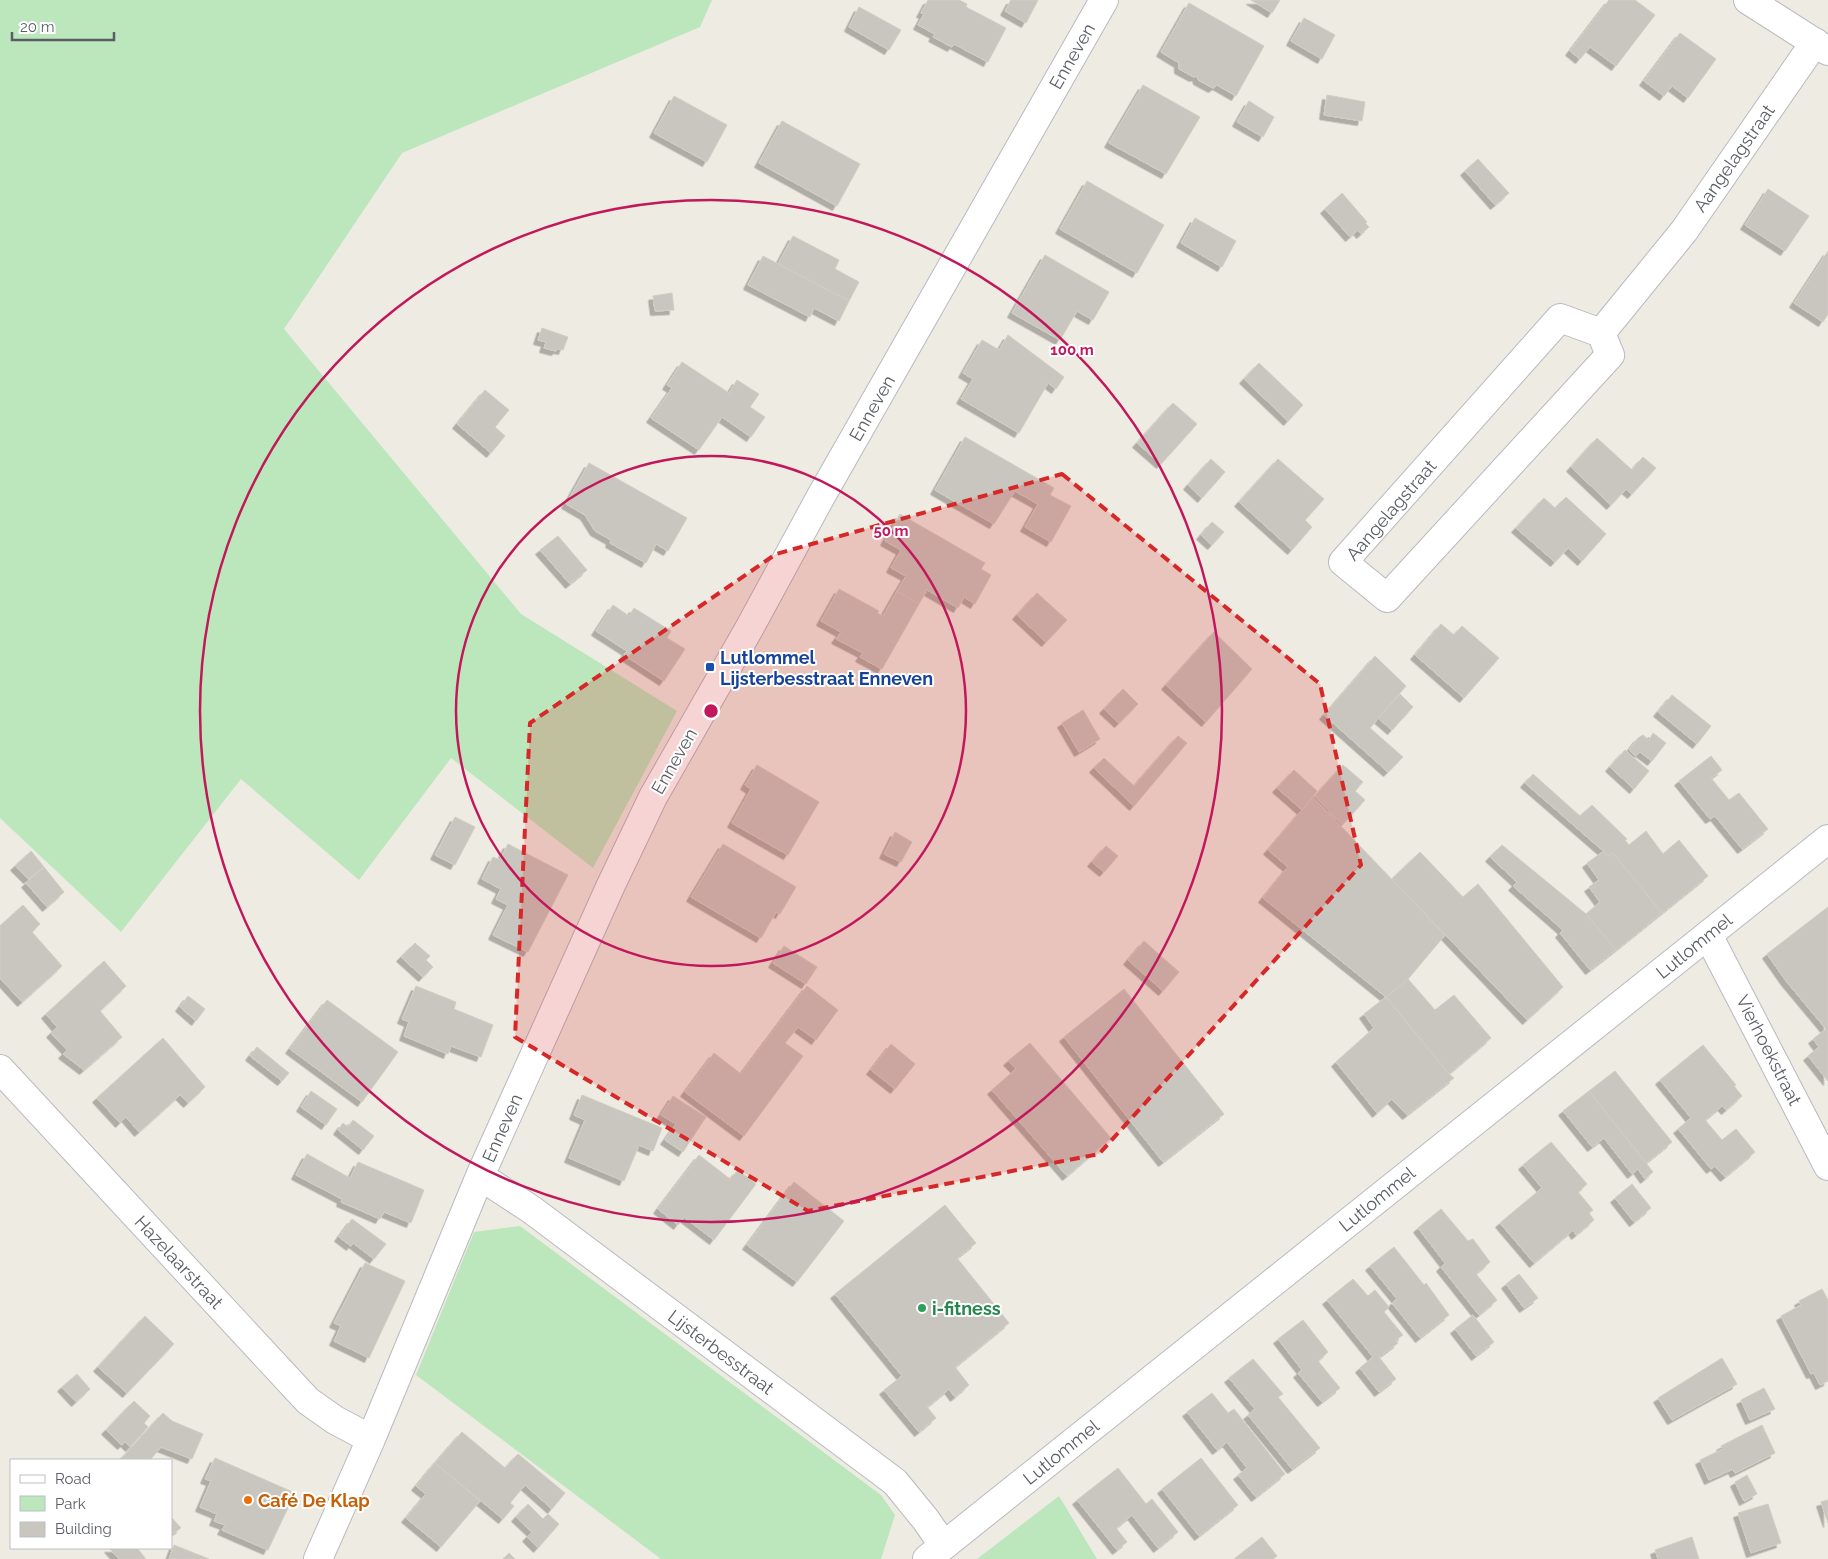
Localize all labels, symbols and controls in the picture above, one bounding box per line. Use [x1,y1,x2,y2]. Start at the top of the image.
scale bar [12,10,115,42]
text: 20 m [20,18,55,36]
street label: Enneven [1045,19,1099,93]
street label: Aangelagstraat [1689,100,1779,216]
text: 100 m [1050,341,1094,359]
street label: Enneven [845,371,899,445]
street label: Aangelagstraat [1342,455,1440,565]
text: 50 m [873,522,909,540]
place label: Lutlommel Lijsterbesstraat Enneven [720,647,933,689]
marker: Lutlommel Lijsterbesstraat Enneven [704,661,716,673]
centre of rings [702,702,720,720]
street label: Enneven [647,724,701,798]
street label: Lutlommel [1652,909,1736,983]
street label: Vierhoekstraat [1732,991,1806,1109]
street label: Enneven [478,1091,526,1165]
street label: Lutlommel [1335,1162,1419,1236]
street label: Hazelaarstraat [131,1211,227,1313]
place label: i-fitness [932,1298,1001,1319]
marker: i-fitness [916,1302,928,1314]
street label: Lijsterbesstraat [664,1305,778,1399]
street label: Lutlommel [1019,1415,1103,1489]
legend [10,1459,172,1549]
text: Road [55,1470,91,1488]
place label: Café De Klap [258,1490,370,1511]
marker: Café De Klap [242,1494,254,1506]
text: Park [55,1495,86,1513]
text: Building [55,1520,112,1538]

